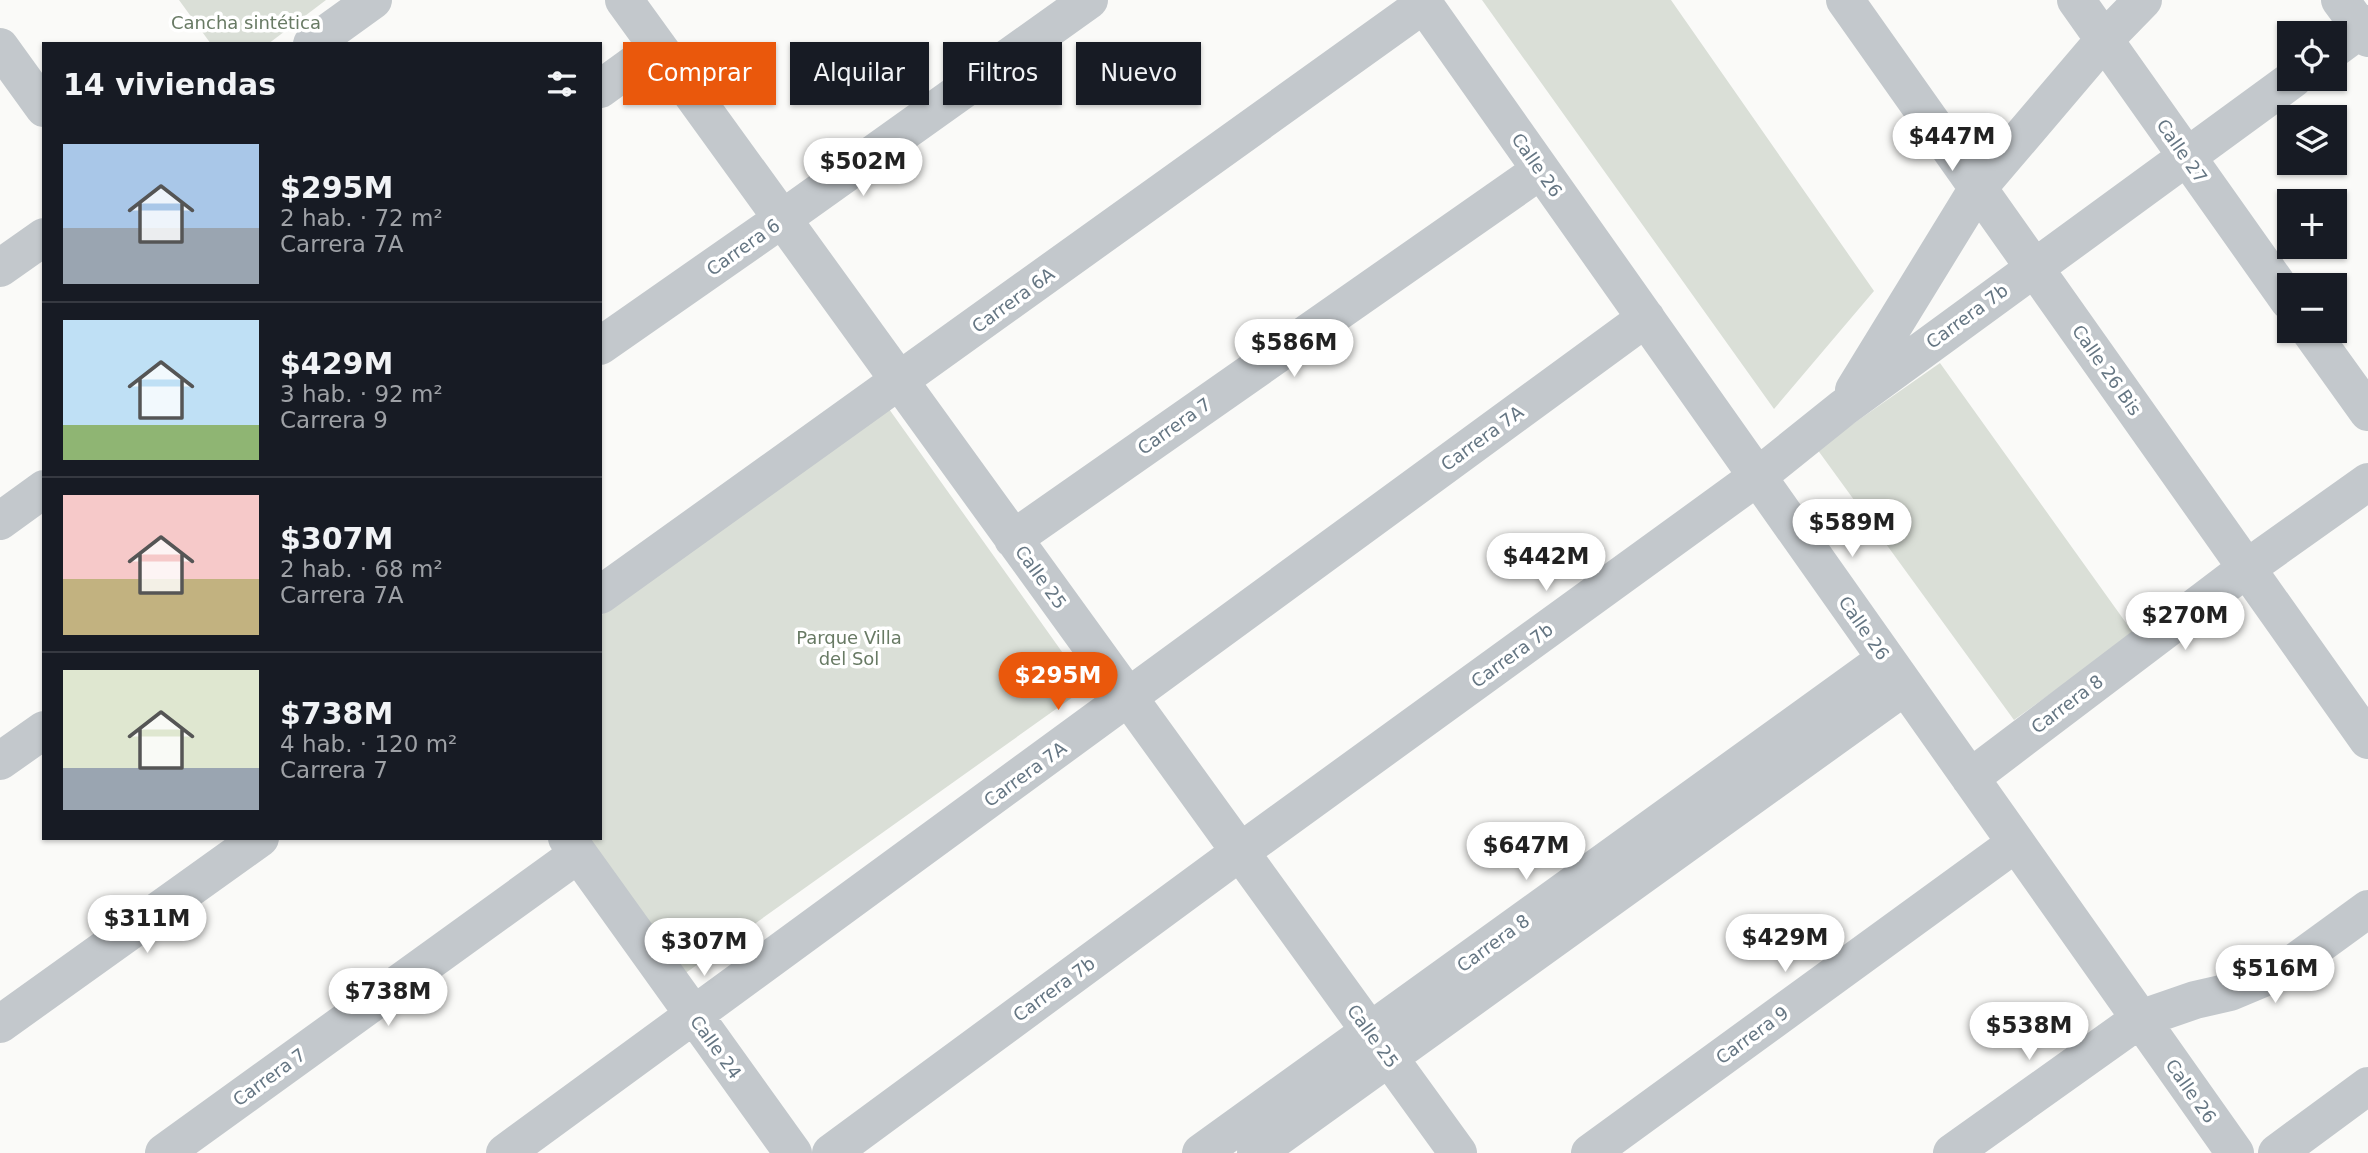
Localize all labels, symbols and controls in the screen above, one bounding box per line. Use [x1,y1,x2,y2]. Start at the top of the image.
park label: Cancha sintética [171,12,321,33]
map controls [2277,21,2347,343]
button: locate [2277,21,2347,91]
chip: Comprar [623,42,776,105]
chip: Alquilar [790,42,929,105]
chip: Filtros [943,42,1062,105]
chip: Nuevo [1076,42,1201,105]
icon: filters [543,65,581,103]
text: 14 viviendas [63,67,276,102]
button: layers [2277,105,2347,175]
pin: $447M [1903,114,2001,173]
street label: Calle 27 [2152,115,2212,187]
text: $447M [1909,123,1995,149]
street label: Calle 26 [1507,129,1567,201]
pin: $502M [814,138,912,198]
text: $502M [820,148,906,174]
text: $295M [280,170,393,205]
icon: home [119,172,203,256]
button: + [2277,189,2347,259]
text: 2 hab. · 72 m² [280,205,443,231]
street label: Carrera 6 [702,214,784,280]
text: Carrera 7A [280,231,404,257]
street label: Carrera 6A [968,263,1059,337]
button: − [2277,273,2347,343]
street label: Carrera 7b [1922,279,2012,353]
pin: $586M [1245,320,1343,379]
street label: Calle 26 Bis [2068,321,2146,419]
text: $586M [1251,329,1337,355]
text: $429M [280,346,393,381]
icon: home [119,348,203,432]
text: 3 hab. · 92 m² [280,381,443,407]
street label: Carrera 7 [1133,393,1215,459]
street label: Carrera 7A [1437,401,1528,475]
text: Carrera 9 [280,407,388,433]
pin: $589M [1803,500,1901,559]
text: $589M [1809,509,1895,535]
text: $307M [280,521,393,556]
icon: home [119,523,203,607]
pin: $442M [1497,534,1595,593]
street label: Calle 25 [1011,541,1071,613]
text: $442M [1503,543,1589,569]
text: 2 hab. · 68 m² [280,556,443,582]
text: Carrera 7A [280,582,404,608]
street label: Calle 26 [1834,592,1894,664]
pin: $270M [2136,592,2234,652]
text: $270M [2142,602,2228,628]
street label: Carrera 7b [1467,618,1557,692]
park label: Parque Villa del Sol [796,627,902,669]
pin: $295M [1009,652,1107,712]
text: $295M [1015,662,1101,688]
street label: Carrera 8 [2027,670,2107,738]
text: $738M [280,696,393,731]
icon: home [119,698,203,782]
text: 4 hab. · 120 m² [280,731,457,757]
street label: Carrera 7A [980,737,1071,811]
text: Carrera 7 [280,757,388,783]
pin: $647M [1477,822,1575,882]
text: $647M [1483,832,1569,858]
pin: $311M [98,895,196,955]
text: $311M [104,905,190,931]
street label: Carrera 8 [1453,910,1533,976]
pin: $429M [1736,914,1834,974]
pin: $307M [655,918,753,978]
text: $429M [1742,924,1828,950]
text: $307M [661,928,747,954]
pin: $516M [2226,946,2324,1005]
street label: Carrera 7b [1009,952,1099,1026]
text: $516M [2232,955,2318,981]
pin: $738M [339,968,437,1028]
text: $738M [345,978,431,1004]
street label: Calle 25 [1343,1000,1403,1072]
street label: Carrera 9 [1712,1002,1792,1068]
pin: $538M [1980,1002,2078,1062]
street label: Calle 24 [686,1011,746,1083]
text: $538M [1986,1012,2072,1038]
street label: Carrera 7 [229,1044,309,1110]
street label: Calle 26 [2161,1055,2221,1127]

